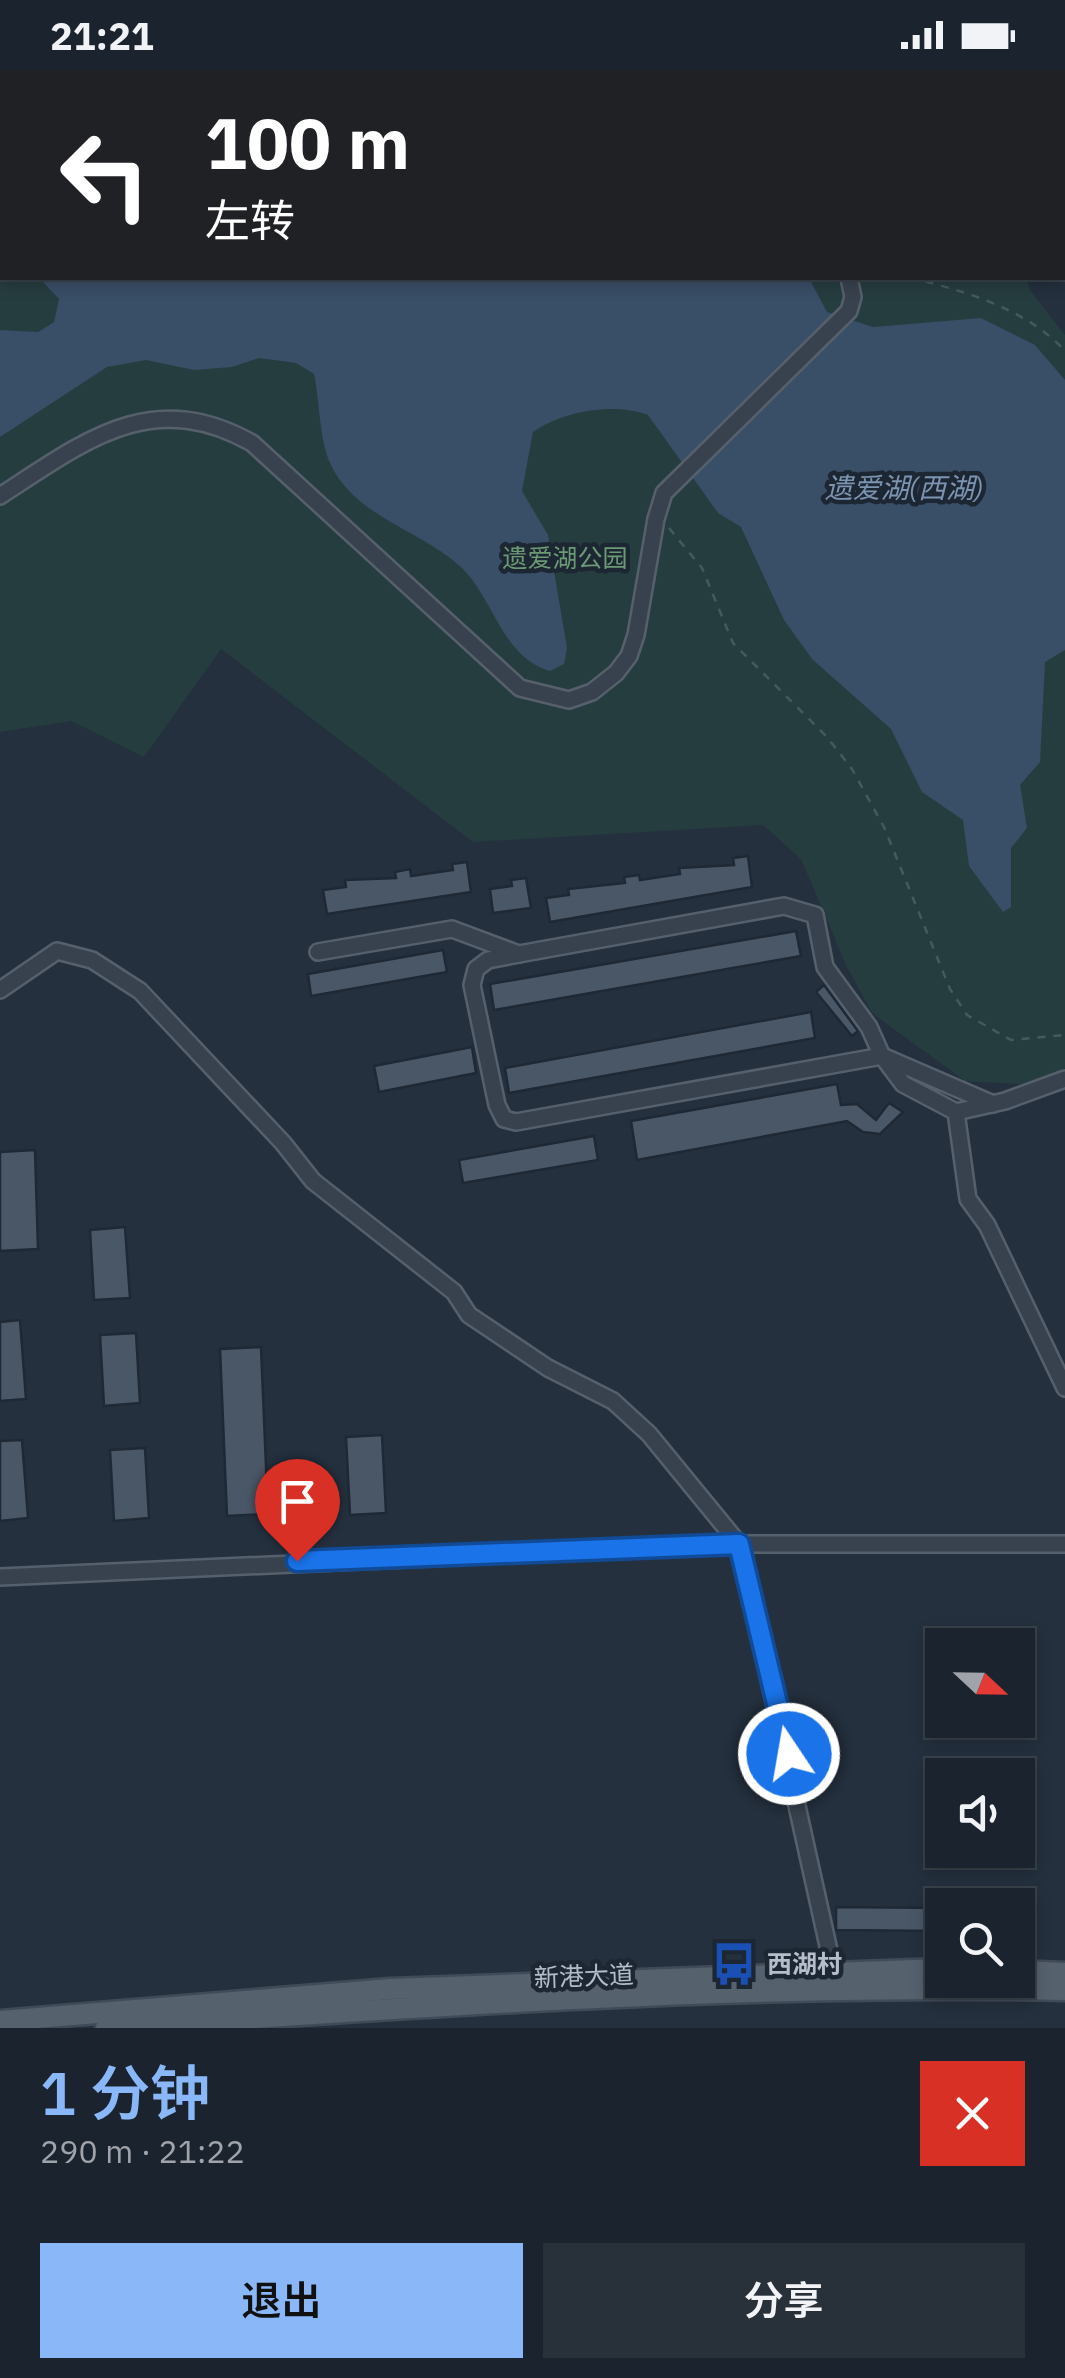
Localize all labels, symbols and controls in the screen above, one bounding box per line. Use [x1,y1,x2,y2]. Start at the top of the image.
text: 21:21 [50,11,154,60]
text: 100 m [205,97,410,188]
icon: left [40,110,170,240]
text: 左转 [205,191,295,249]
water label: 遗爱湖(西湖) [825,469,983,506]
park label: 遗爱湖公园 [502,541,628,574]
pin [255,1459,340,1562]
icon: arrive [270,1474,325,1529]
north arrow [925,1628,1035,1738]
map controls [925,1628,1035,1998]
position arrow [737,1702,841,1806]
button: sound [925,1758,1035,1868]
button: search [925,1888,1035,1998]
bus stop icon: 西湖村 [710,1940,758,1988]
place label: 西湖村 [767,1947,842,1980]
street label: 新港大道 [533,1957,635,1994]
text: 1 分钟 [40,2053,210,2132]
button: close [920,2061,1025,2166]
text: 290 m · 21:22 [40,2130,245,2172]
button: 退出 [40,2243,523,2358]
button: 分享 [543,2243,1025,2358]

